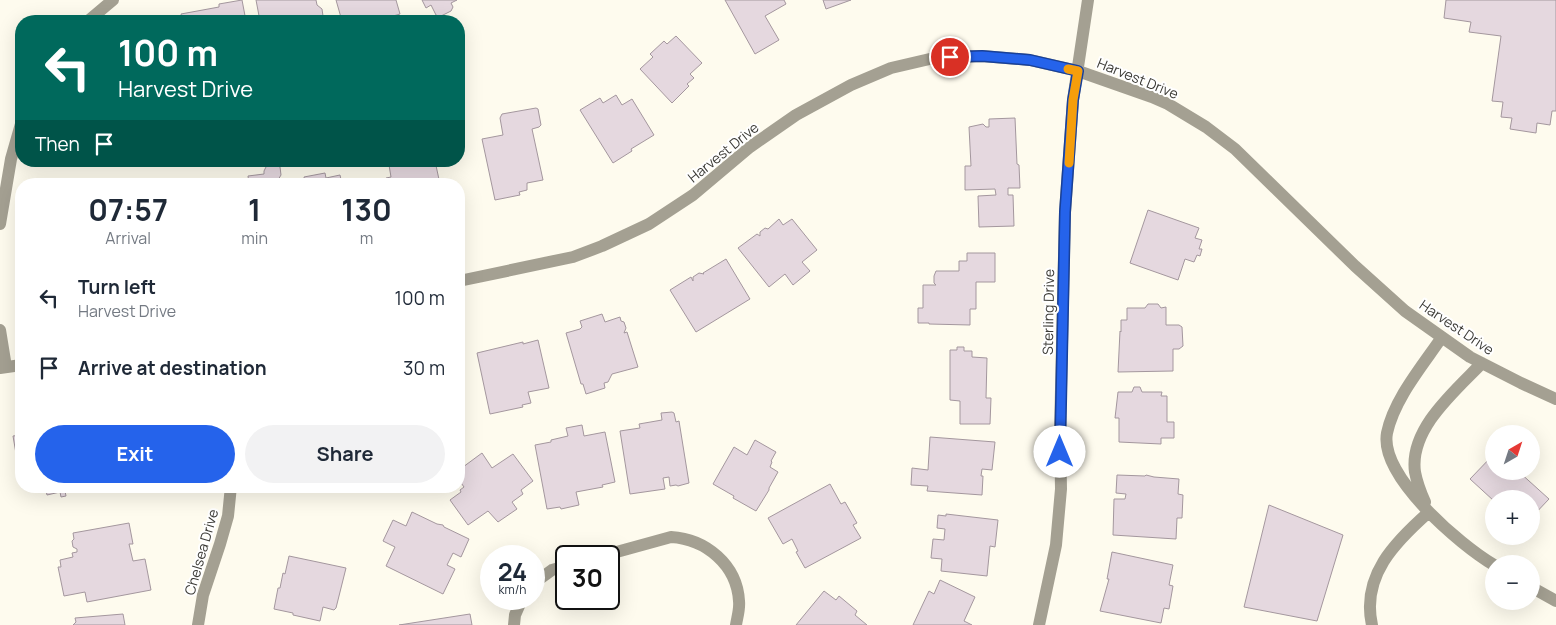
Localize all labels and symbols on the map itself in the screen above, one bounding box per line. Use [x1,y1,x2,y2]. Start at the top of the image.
pin [929,36,971,78]
street label: Harvest Drive [1095,53,1181,103]
street label: Harvest Drive [684,118,762,186]
street label: Sterling Drive [1038,269,1058,355]
street label: Harvest Drive [1416,295,1498,359]
position arrow [1033,425,1085,477]
north arrow [1485,425,1540,480]
street label: Chelsea Drive [180,507,222,597]
speed limit sign: 30 [555,545,620,610]

